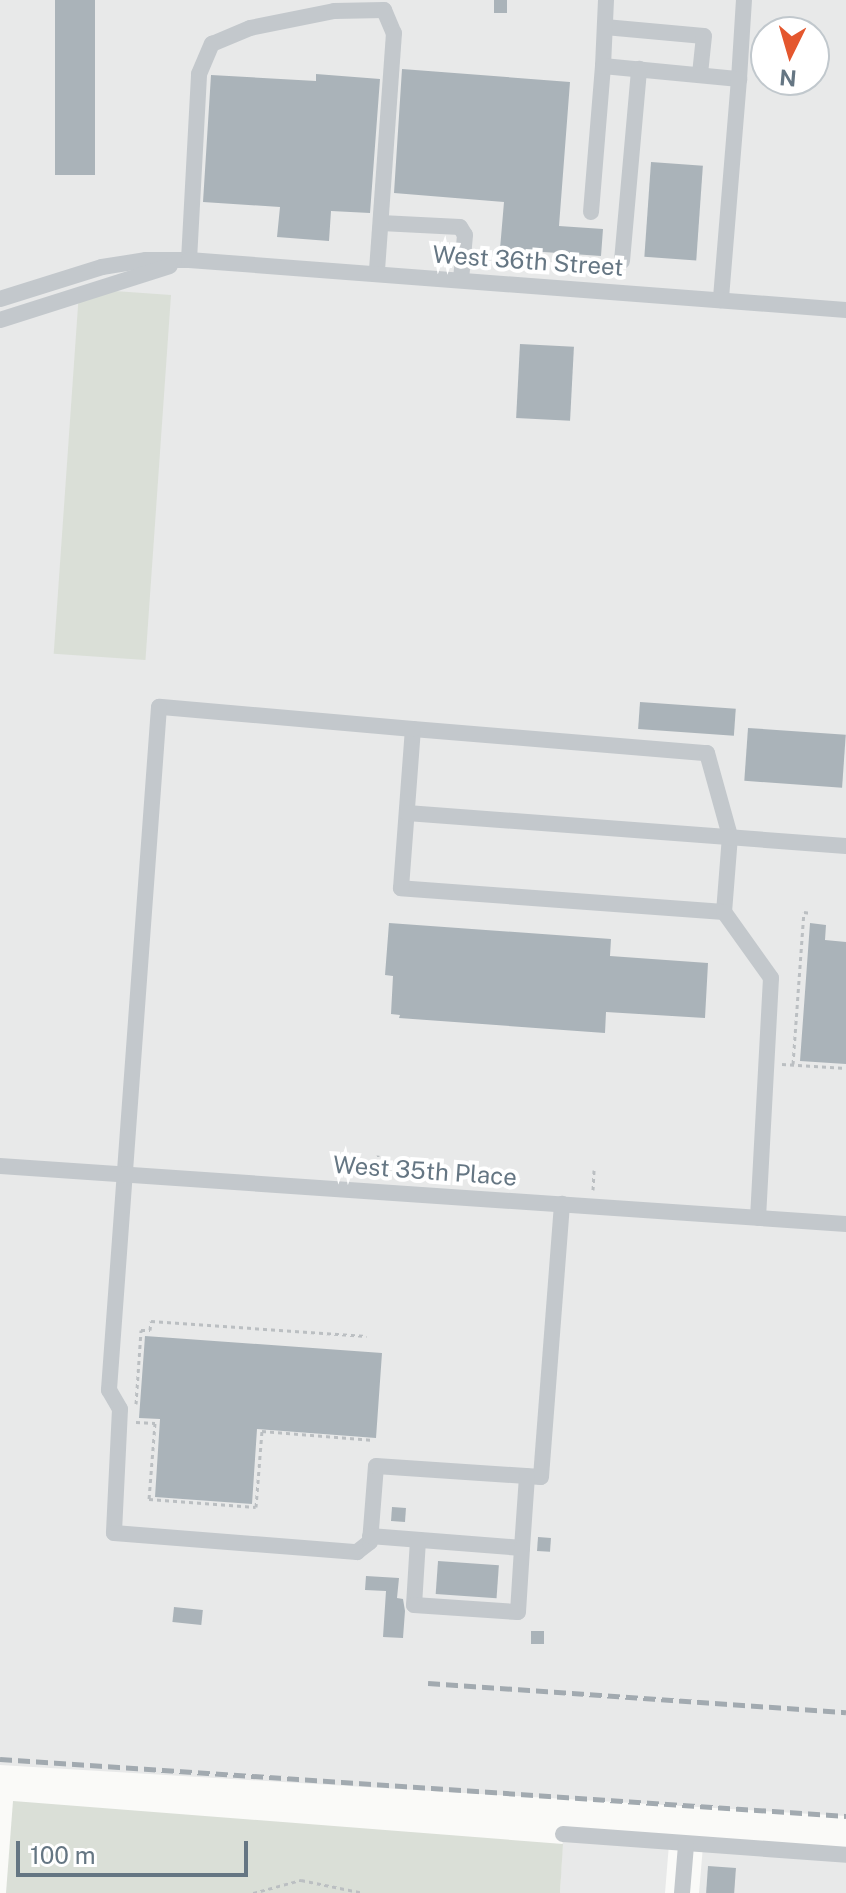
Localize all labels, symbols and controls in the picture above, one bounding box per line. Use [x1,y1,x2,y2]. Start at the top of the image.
north arrow [750,16,830,96]
text: N [778,64,798,92]
street label: West 36th Street [432,240,624,282]
street label: West 35th Place [332,1150,518,1192]
scale bar [20,1825,252,1875]
text: 100 m [30,1841,96,1869]

